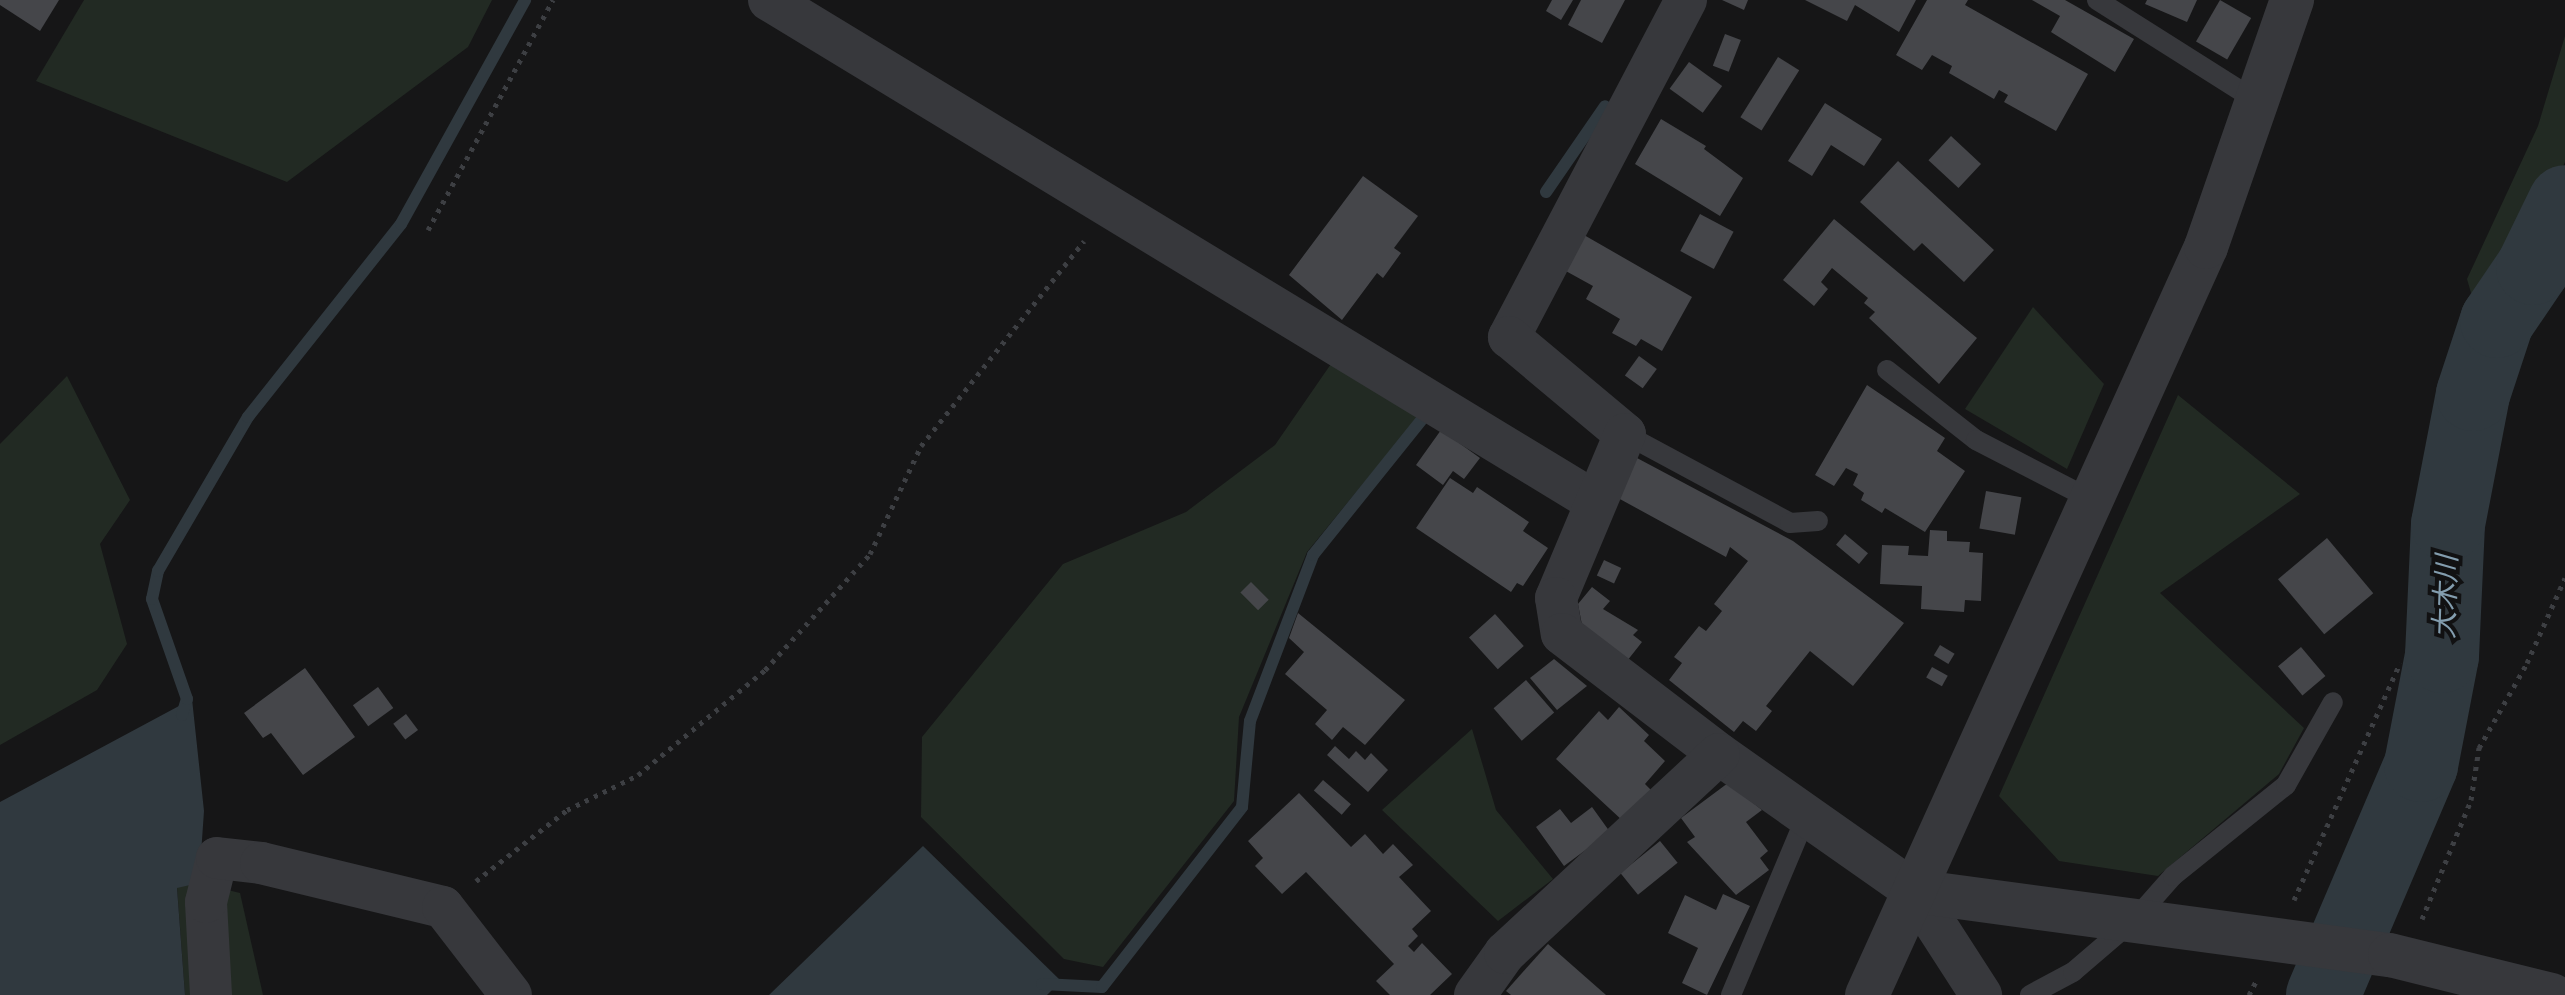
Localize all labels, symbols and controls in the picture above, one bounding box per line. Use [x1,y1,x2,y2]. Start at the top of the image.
water label: 大木川 [2427,554,2463,640]

